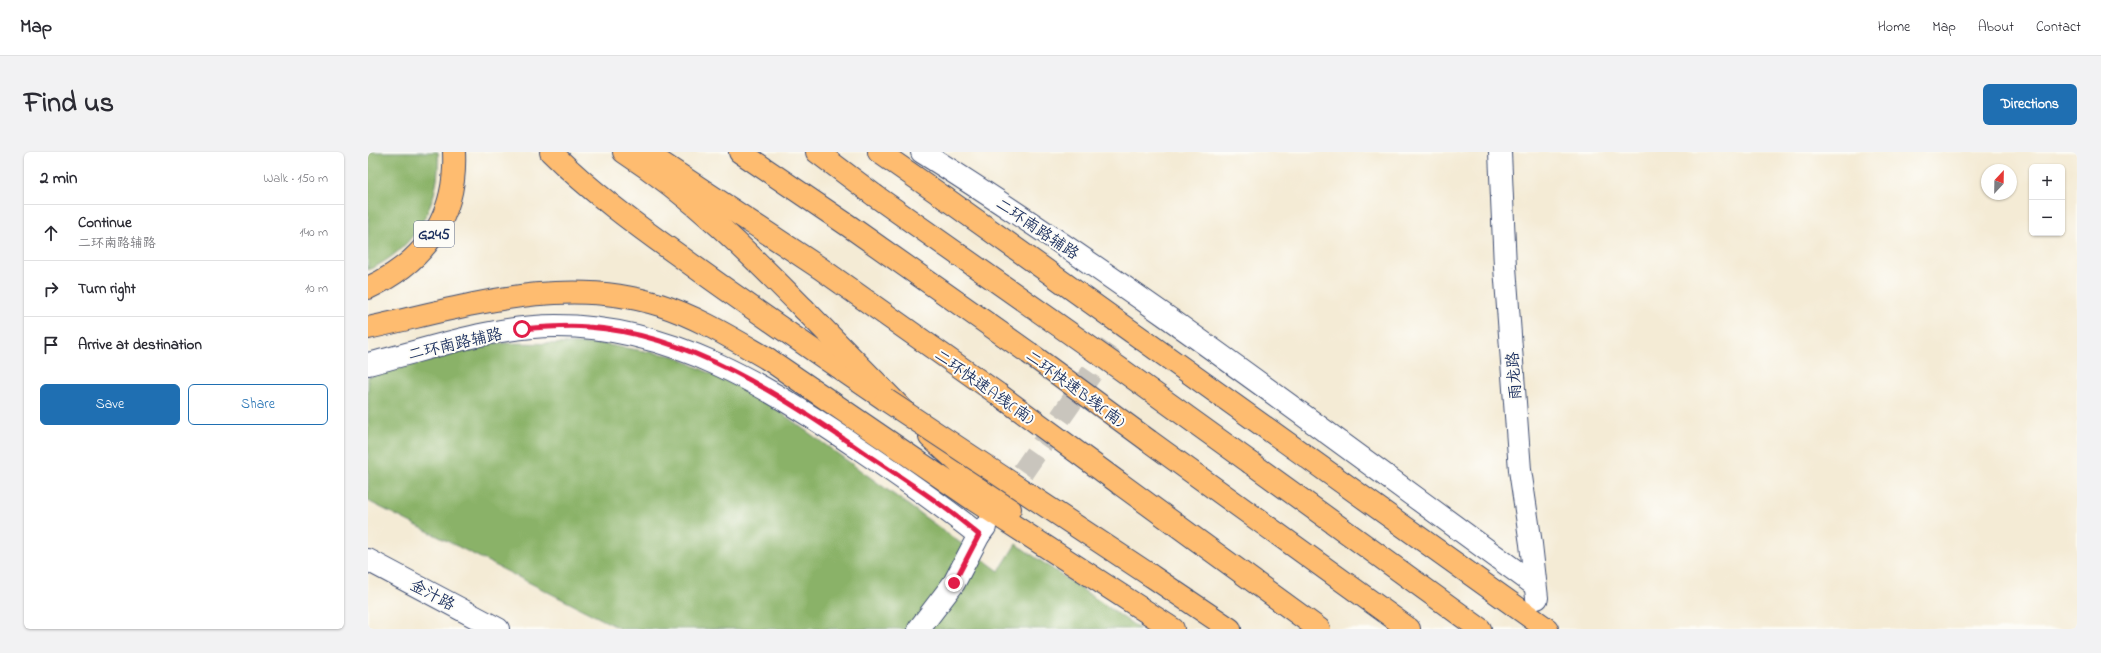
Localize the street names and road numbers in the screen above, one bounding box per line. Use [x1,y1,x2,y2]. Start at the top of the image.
street label: 二环南路辅路 [990,193,1083,266]
road number: G245 [414,221,454,247]
street label: 二环南路辅路 [406,322,505,367]
street label: 二环快速A线(南) [929,344,1039,431]
street label: 二环快速B线(南) [1020,345,1130,434]
street label: 雨龙路 [1501,351,1529,401]
street label: 金汁路 [405,574,459,618]

